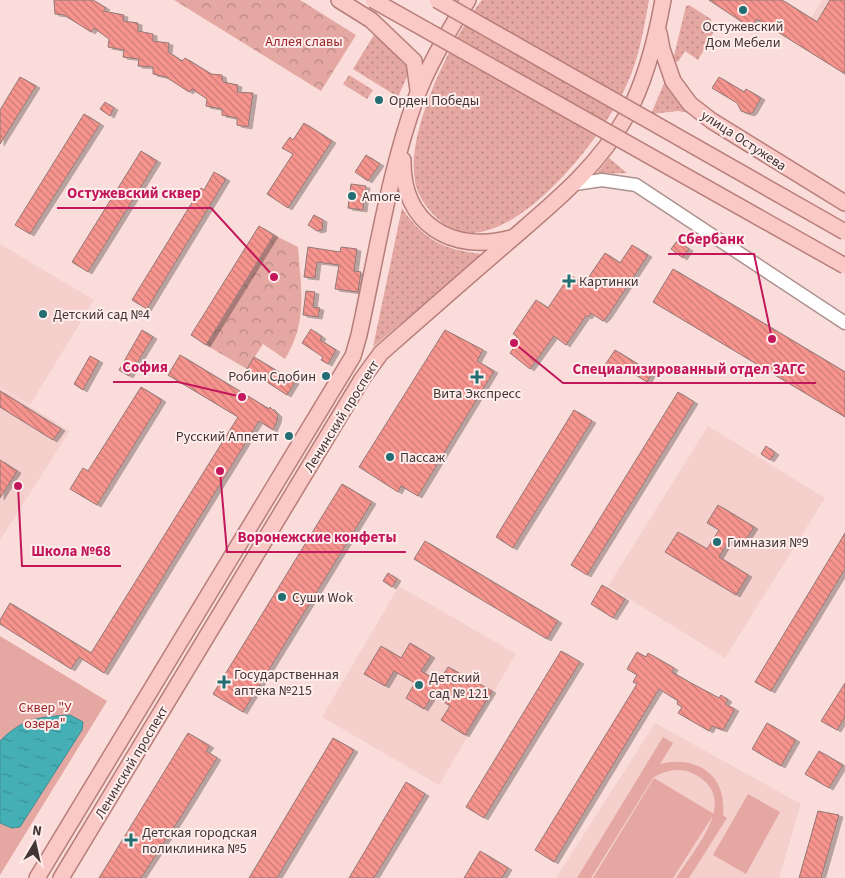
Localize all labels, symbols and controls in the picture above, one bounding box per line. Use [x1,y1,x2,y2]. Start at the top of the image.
marker: Остужевский Дом Мебели [737,4,749,16]
place label: Остужевский Дом Мебели [703,17,783,53]
park label: Аллея славы [265,32,343,52]
place label: Орден Победы [389,91,479,111]
marker: Орден Победы [373,94,385,106]
street label: улица Остужева [697,106,790,176]
callout: Остужевский сквер [57,178,211,208]
text: Остужевский сквер [67,183,201,204]
place label: Amore [362,187,401,207]
marker: Amore [346,190,358,202]
callout: Сбербанк [668,224,754,254]
text: Сбербанк [678,229,745,250]
place label: Картинки [579,272,639,292]
marker: Картинки [563,275,575,287]
place label: Детский сад №4 [53,305,150,325]
marker: Детский сад №4 [37,308,49,320]
callout: София [113,352,178,382]
callout: Специализированный отдел ЗАГС [563,353,816,383]
street label: Ленинский проспект [299,356,385,476]
text: София [122,357,168,378]
text: Специализированный отдел ЗАГС [572,359,806,380]
place label: Робин Сдобин [228,367,316,387]
marker: Робин Сдобин [320,370,332,382]
marker: Вита Экспресс [471,371,483,383]
place label: Вита Экспресс [433,384,522,404]
place label: Русский Аппетит [176,427,280,447]
marker: Русский Аппетит [283,430,295,442]
place label: Пассаж [400,448,445,468]
marker: Пассаж [384,451,396,463]
callout: Воронежские конфеты [227,522,406,552]
text: Воронежские конфеты [237,527,397,548]
place label: Гимназия №9 [727,533,809,553]
callout: Школа №68 [22,536,121,566]
marker: Гимназия №9 [711,536,723,548]
text: Школа №68 [31,541,111,562]
place label: Суши Wok [292,588,353,608]
marker: Суши Wok [276,591,288,603]
place label: Государственная аптека №215 [234,665,339,701]
place label: Детский сад № 121 [429,668,489,704]
marker: Государственная аптека №215 [218,676,230,688]
marker: Детский сад № 121 [413,679,425,691]
park label: Сквер "У озера" [19,698,72,734]
street label: Ленинский проспект [90,702,174,823]
north arrow [10,818,60,868]
text: N [31,821,43,842]
place label: Детская городская поликлиника №5 [142,823,257,859]
marker: Детская городская поликлиника №5 [124,833,138,847]

